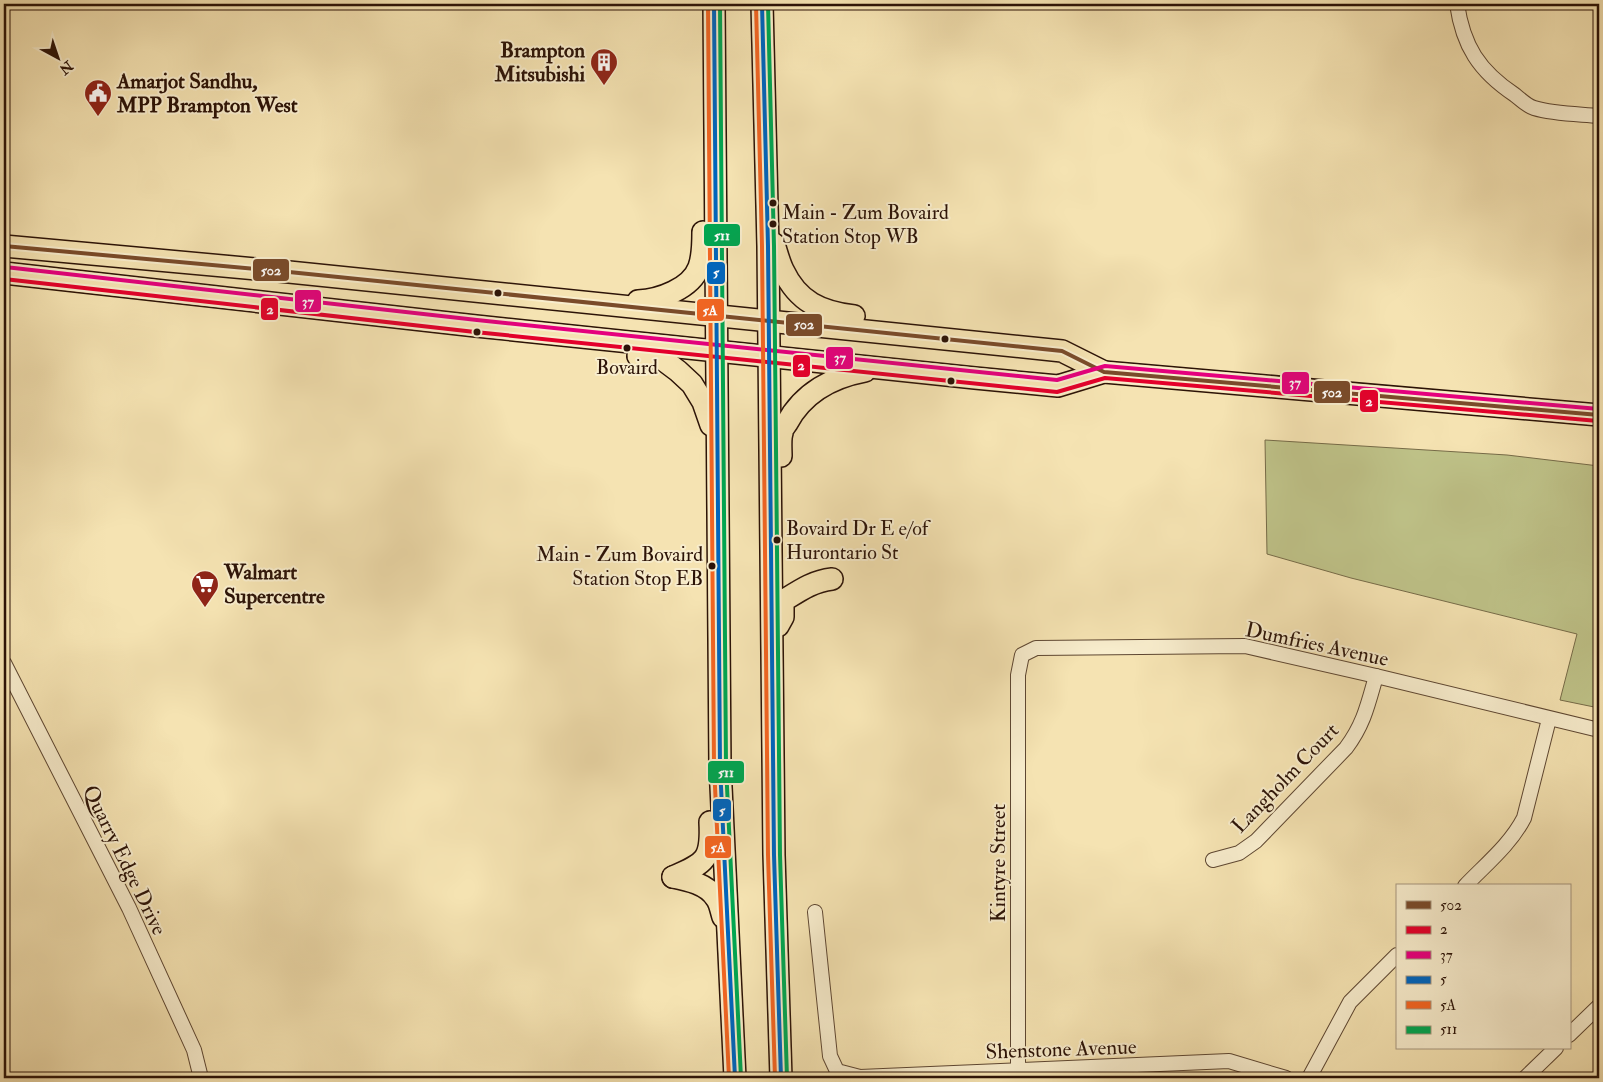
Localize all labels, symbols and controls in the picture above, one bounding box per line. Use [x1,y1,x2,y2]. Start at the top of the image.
north arrow [32,32,82,82]
place label: Brampton Mitsubishi [494,37,585,88]
building icon: Brampton Mitsubishi [589,47,619,86]
text: N [55,56,77,78]
place label: Amarjot Sandhu, MPP Brampton West [116,68,298,119]
public building icon: Amarjot Sandhu, MPP Brampton West [83,78,113,117]
unlabelled marker [768,198,778,208]
place label: Main - Zum Bovaird Station Stop WB [782,200,949,250]
marker: Main - Zum Bovaird Station Stop WB [768,219,778,229]
line badge: 511 [703,223,741,247]
text: 511 [714,227,730,244]
line badge: 502 [252,258,290,282]
line badge: 5 [706,261,726,285]
text: 502 [261,262,281,279]
text: 5 [713,264,720,281]
unlabelled marker [493,288,503,298]
line badge: 37 [294,289,322,313]
text: 37 [302,293,314,310]
line badge: 2 [260,297,279,321]
line badge: 5A [696,298,725,322]
text: 2 [266,301,274,318]
text: 5A [702,302,718,319]
line badge: 502 [785,313,823,337]
text: 502 [794,316,814,333]
unlabelled marker [472,327,482,337]
unlabelled marker [940,334,950,344]
marker: Bovaird [622,343,632,353]
line badge: 37 [825,346,854,370]
text: 37 [834,349,846,366]
line badge: 2 [792,354,811,378]
place label: Bovaird [596,355,658,380]
text: 2 [797,357,805,374]
line badge: 37 [1281,371,1310,395]
text: 37 [1289,374,1301,391]
unlabelled marker [946,376,956,386]
line badge: 502 [1313,380,1351,404]
text: 502 [1322,384,1342,401]
line badge: 2 [1359,389,1379,413]
text: 2 [1365,393,1373,410]
place label: Bovaird Dr E e/of Hurontario St [786,516,932,565]
marker: Bovaird Dr E e/of Hurontario St [772,535,782,545]
place label: Main - Zum Bovaird Station Stop EB [536,542,703,592]
place label: Walmart Supercentre [223,559,325,610]
marker: Main - Zum Bovaird Station Stop EB [707,561,717,571]
supermarket icon: Walmart Supercentre [190,569,220,608]
street label: Dumfries Avenue [1243,616,1391,673]
street label: Langholm Court [1226,717,1345,839]
line badge: 511 [707,760,745,784]
text: 511 [718,764,734,781]
street label: Quarry Edge Drive [77,781,173,940]
line badge: 5 [712,798,732,822]
text: 5 [719,802,726,819]
street label: Kintyre Street [985,804,1012,922]
line badge: 5A [704,835,732,859]
text: 5A [710,839,726,856]
legend [1396,884,1570,1050]
text: 502 [1440,896,1462,915]
text: 2 [1440,920,1448,939]
text: 37 [1440,946,1453,965]
text: 5 [1440,970,1447,989]
text: 5A [1440,996,1457,1015]
text: 511 [1440,1020,1457,1039]
street label: Shenstone Avenue [985,1033,1137,1066]

